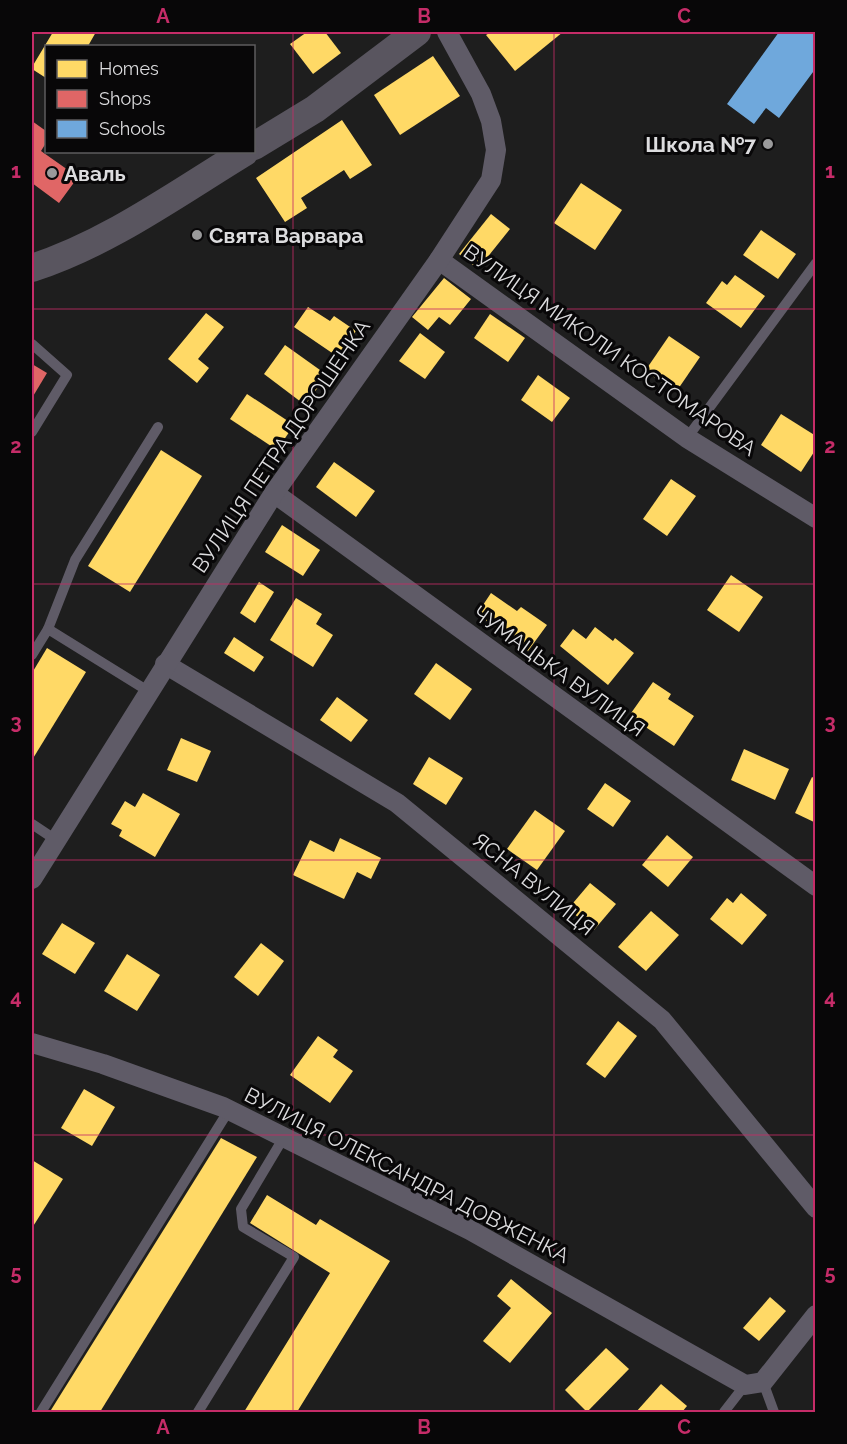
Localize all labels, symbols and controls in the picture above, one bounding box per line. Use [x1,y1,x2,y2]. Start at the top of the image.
text: A [156,4,170,28]
text: B [417,4,431,28]
text: C [677,4,691,28]
legend [45,45,255,153]
text: Homes [99,58,159,79]
text: Shops [99,88,151,109]
text: Schools [99,118,166,139]
place label: Школа №7 [645,132,756,157]
marker: Школа №7 [761,137,775,151]
text: 1 [11,159,21,183]
text: 1 [825,159,835,183]
place label: Аваль [64,161,126,186]
marker: Аваль [45,166,59,180]
place label: Свята Варвара [209,223,363,248]
marker: Свята Варвара [190,228,204,242]
street label: ВУЛИЦЯ МИКОЛИ КОСТОМАРОВА [459,239,761,461]
street label: ВУЛИЦЯ ПЕТРА ДОРОШЕНКА [187,315,375,577]
text: 2 [10,434,22,458]
text: 2 [824,434,836,458]
street label: ЧУМАЦЬКА ВУЛИЦЯ [468,600,650,742]
text: 3 [10,710,22,734]
text: 3 [824,710,836,734]
street label: ЯСНА ВУЛИЦЯ [468,827,600,941]
text: 4 [10,985,22,1009]
text: 4 [824,985,836,1009]
street label: ВУЛИЦЯ ОЛЕКСАНДРА ДОВЖЕНКА [240,1082,574,1268]
text: 5 [10,1261,22,1285]
text: 5 [824,1261,836,1285]
text: A [156,1415,170,1439]
text: B [417,1415,431,1439]
text: C [677,1415,691,1439]

